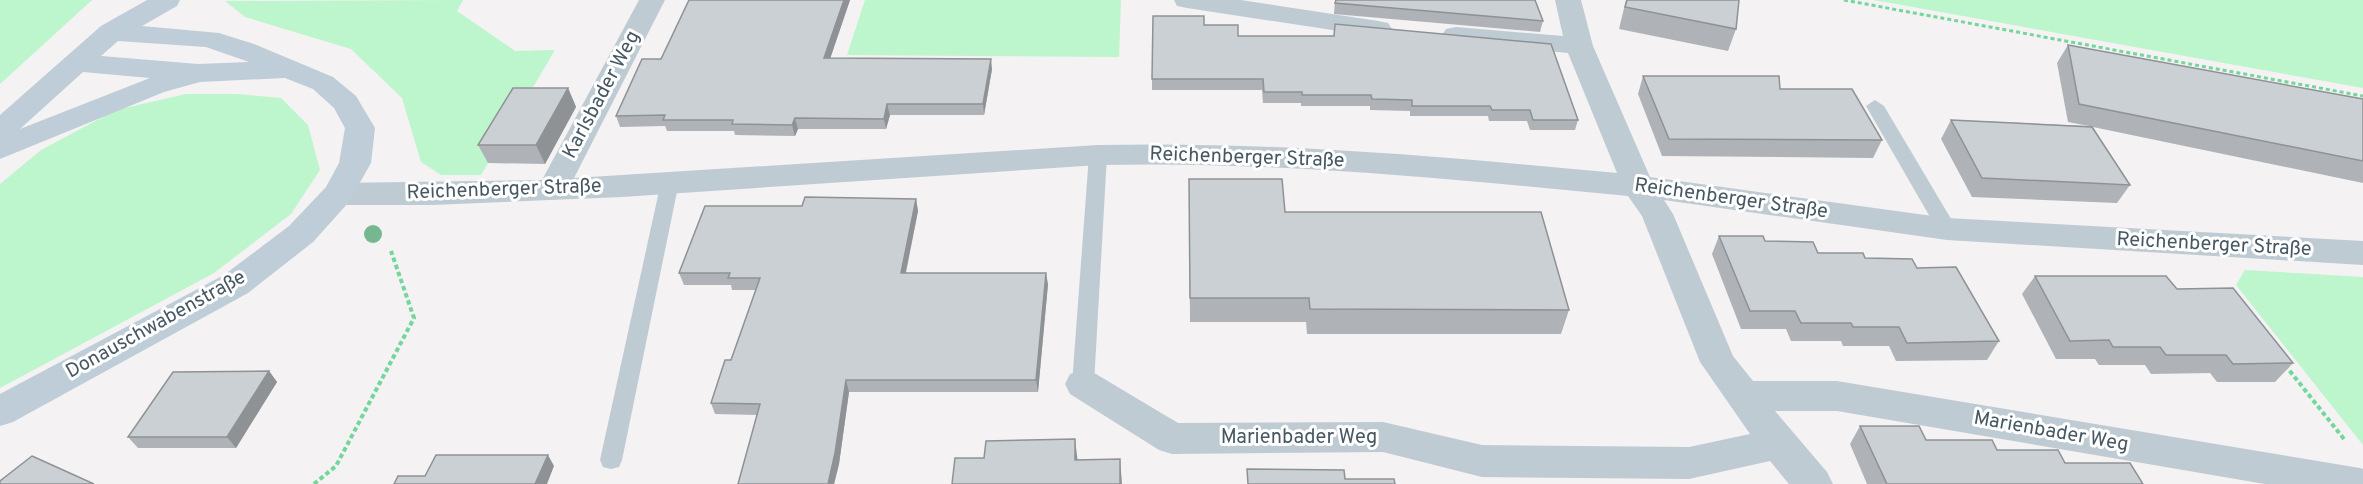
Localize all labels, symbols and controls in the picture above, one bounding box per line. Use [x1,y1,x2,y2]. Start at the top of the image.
street label: Karlsbader Weg [557,26,647,164]
street label: Reichenberger Straße [1149,142,1345,174]
street label: Reichenberger Straße [1633,173,1829,225]
street label: Reichenberger Straße [406,174,602,206]
street label: Reichenberger Straße [2116,227,2312,263]
street label: Donauschwabenstraße [61,265,251,385]
street label: Marienbader Weg [1972,406,2130,458]
street label: Marienbader Weg [1221,425,1377,451]

